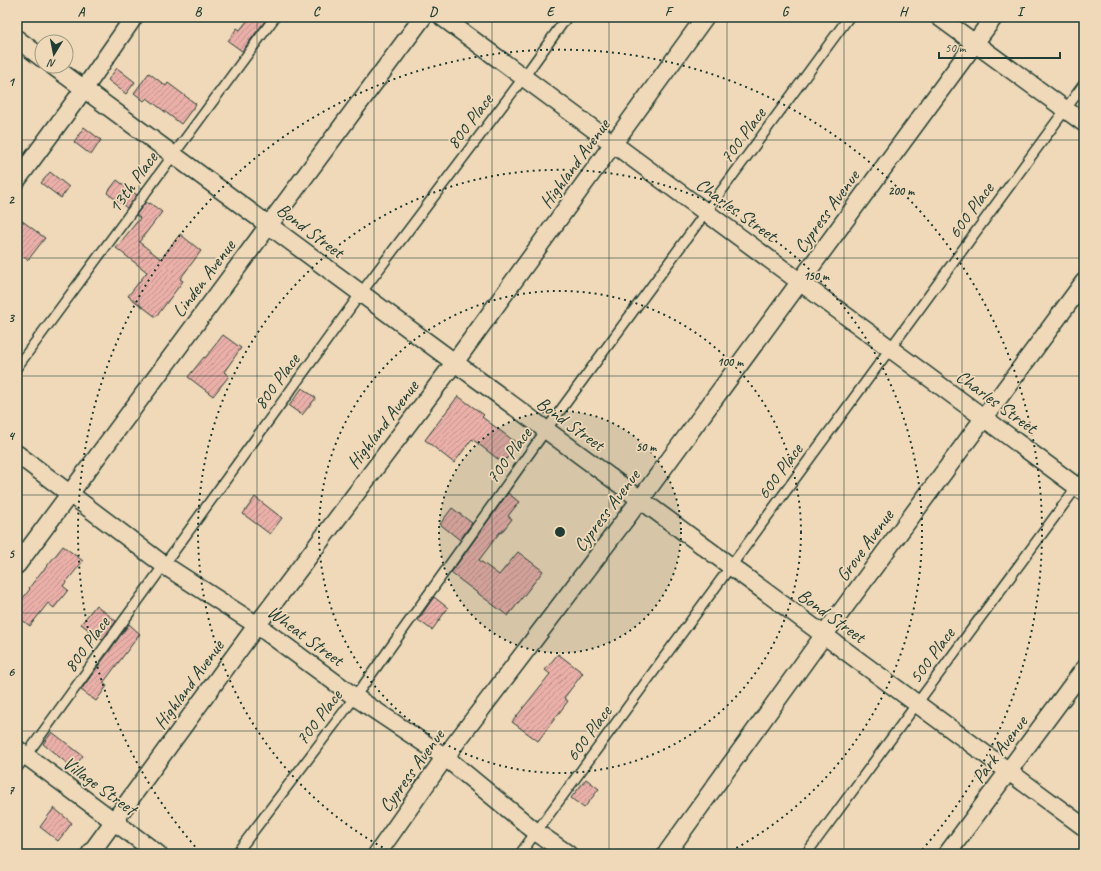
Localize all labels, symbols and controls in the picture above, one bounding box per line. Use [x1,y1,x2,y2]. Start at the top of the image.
text: A [78,4,86,20]
text: B [195,4,203,20]
text: C [313,4,321,20]
text: D [429,4,438,20]
text: E [547,4,556,20]
text: F [665,4,674,20]
text: G [782,4,790,20]
text: H [899,4,909,20]
text: I [1017,4,1026,20]
north arrow [34,34,74,74]
scale bar [939,34,1060,60]
text: 50 m [945,40,967,56]
text: N [46,56,57,71]
text: 1 [8,74,16,90]
street label: 800 Place [441,88,500,154]
street label: 700 Place [714,101,772,168]
street label: Highland Avenue [534,113,616,213]
street label: 13th Place [103,146,164,218]
street label: Cypress Avenue [789,164,866,258]
street label: Charles Street [691,172,783,248]
street label: 600 Place [942,176,1000,243]
text: 200 m [888,183,915,199]
text: 2 [8,192,15,208]
street label: Bond Street [272,198,350,265]
street label: Linden Avenue [167,234,242,322]
text: 150 m [803,268,830,284]
text: 3 [8,310,15,326]
street label: 800 Place [248,347,306,414]
text: 100 m [717,354,744,370]
street label: Charles Street [951,364,1043,440]
street label: Highland Avenue [342,374,425,474]
street label: Bond Street [532,391,610,458]
street label: 700 Place [480,421,538,488]
text: 4 [8,428,16,444]
street label: 600 Place [751,437,809,504]
text: 50 m [636,439,657,455]
street label: Cypress Avenue [568,463,647,557]
street label: Grove Avenue [831,503,900,586]
centre of rings [553,525,567,539]
text: 5 [8,546,15,562]
street label: Bond Street [793,583,871,650]
street label: Wheat Street [262,600,350,673]
street label: 800 Place [58,610,116,677]
street label: 500 Place [903,621,961,688]
street label: Highland Avenue [148,634,230,734]
text: 6 [8,664,15,680]
street label: 700 Place [290,684,349,750]
street label: 600 Place [560,699,618,766]
street label: Park Avenue [967,710,1034,788]
street label: Cypress Avenue [374,723,451,817]
street label: Village Street [58,751,143,822]
text: 7 [8,782,15,798]

